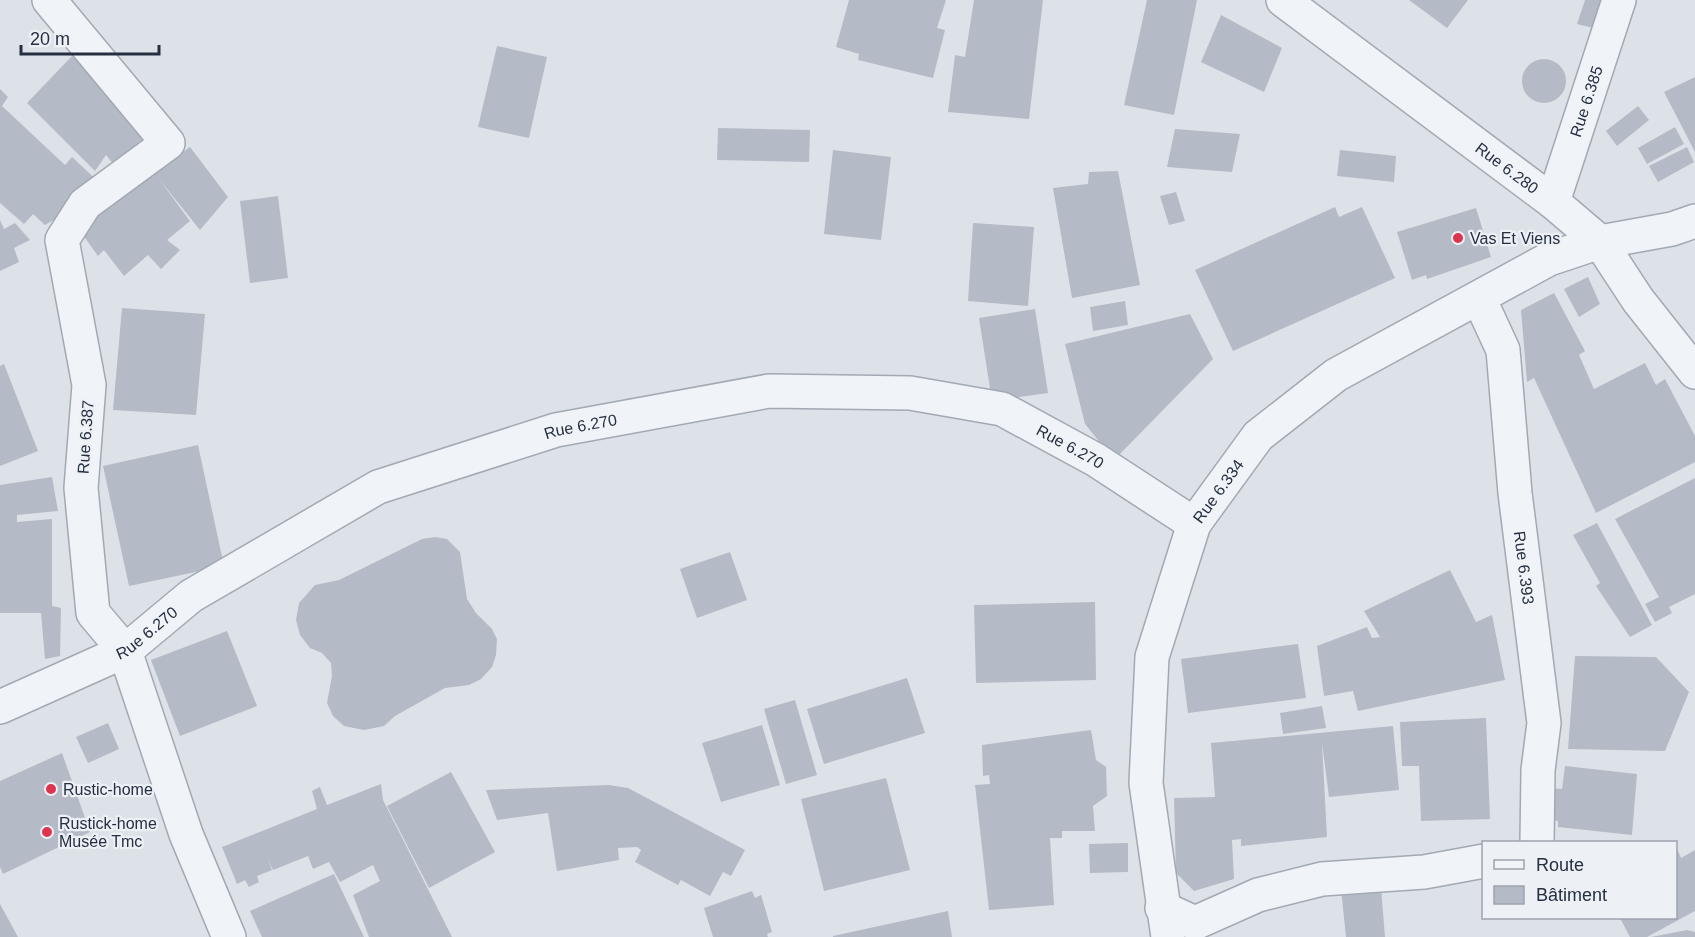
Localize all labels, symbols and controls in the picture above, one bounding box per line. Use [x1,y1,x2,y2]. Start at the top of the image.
scale bar [21,18,159,56]
text: 20 m [30,29,70,49]
street label: Rue 6.385 [1567,64,1606,139]
street label: Rue 6.280 [1472,139,1542,197]
place label: Vas Et Viens [1470,230,1560,247]
marker: Vas Et Viens [1451,231,1465,245]
street label: Rue 6.387 [74,400,97,474]
street label: Rue 6.270 [542,411,618,442]
street label: Rue 6.270 [1034,421,1107,472]
street label: Rue 6.334 [1190,456,1247,526]
street label: Rue 6.393 [1511,530,1537,606]
street label: Rue 6.270 [114,603,181,663]
place label: Rustic-home [63,781,153,798]
marker: Rustic-home [44,782,58,796]
place label: Rustick-home Musée Tmc [59,815,157,850]
marker: Rustick-home Musée Tmc [40,825,54,839]
legend [1482,841,1677,919]
text: Route [1536,855,1584,875]
text: Bâtiment [1536,885,1607,905]

